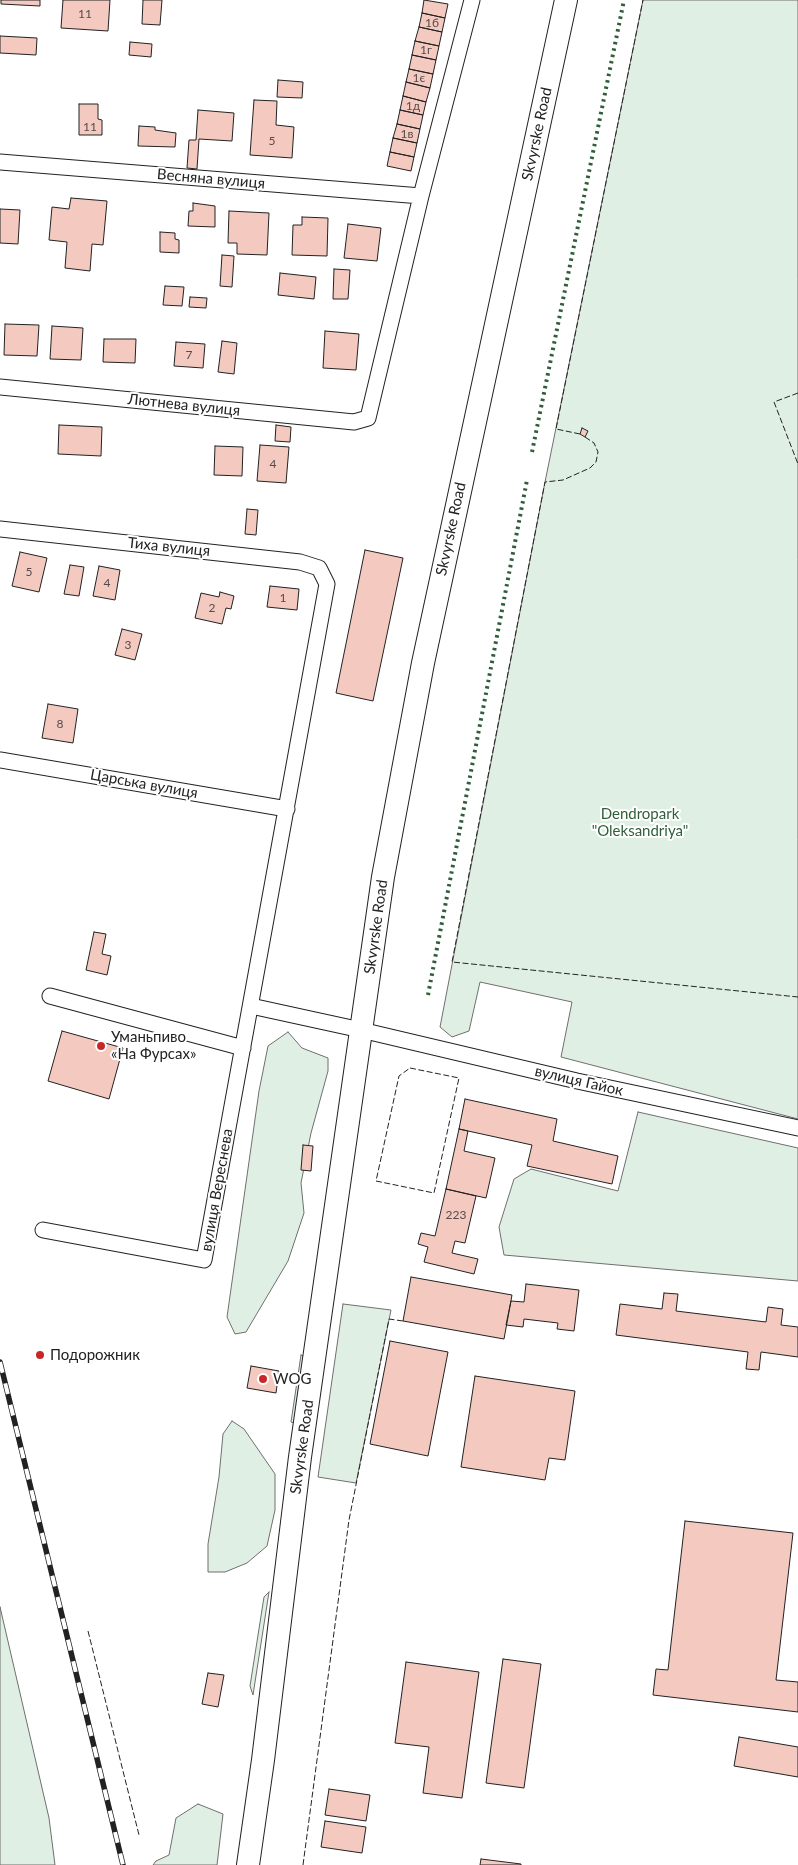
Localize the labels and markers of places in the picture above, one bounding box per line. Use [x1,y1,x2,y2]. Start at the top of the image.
place label: Уманьпиво «На Фурсах» [111,1028,196,1063]
marker: Уманьпиво «На Фурсах» [95,1040,107,1052]
place label: Подорожник [50,1346,140,1364]
marker: Подорожник [34,1349,46,1361]
place label: WOG [273,1370,311,1388]
marker: WOG [257,1373,269,1385]

